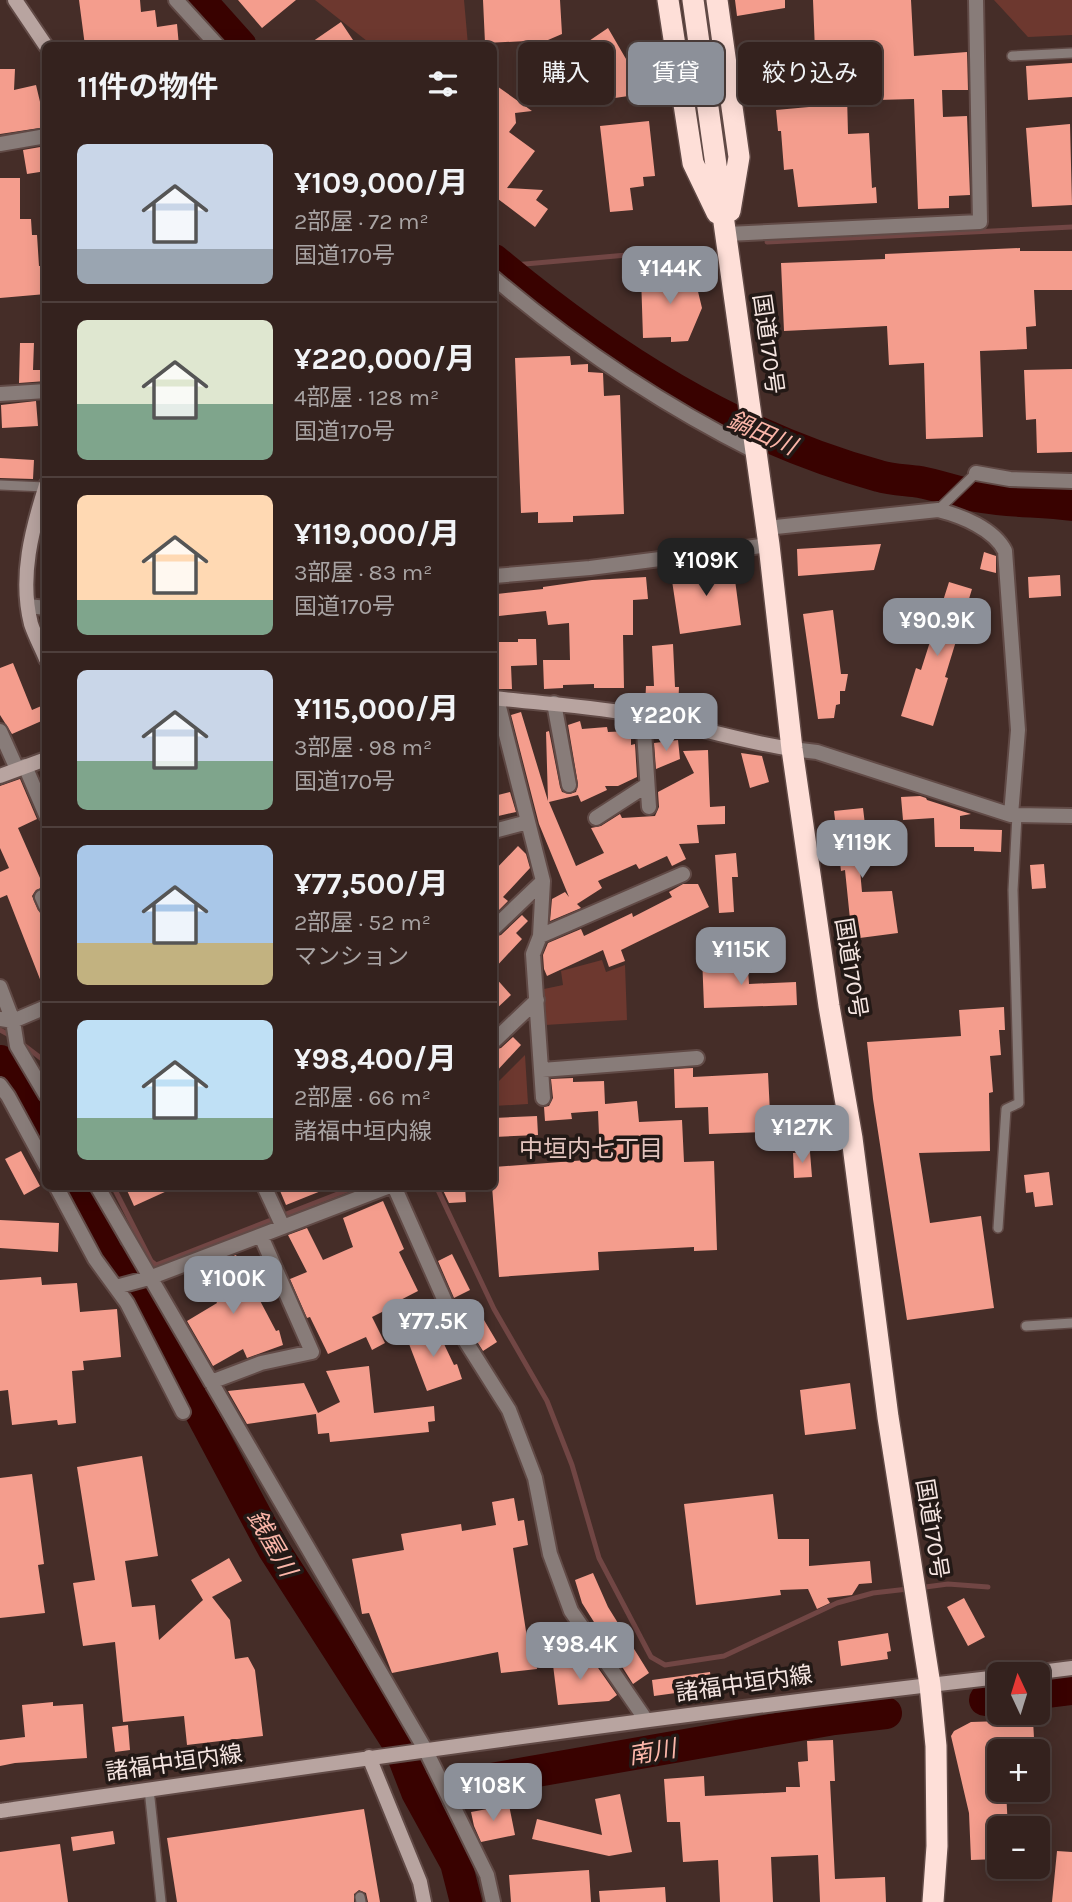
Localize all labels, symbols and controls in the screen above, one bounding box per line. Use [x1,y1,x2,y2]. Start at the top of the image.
chip: 購入 [518,42,614,105]
chip: 賃貸 [628,42,724,105]
chip: 絞り込み [738,42,882,105]
icon: filters [424,65,462,103]
text: 11件の物件 [77,69,218,105]
text: ¥109,000/月 [294,165,468,201]
icon: home [133,172,217,256]
text: 2部屋 · 72 m² [294,208,429,235]
text: 国道170号 [294,242,395,269]
pin: ¥144K [621,246,719,306]
text: ¥144K [638,255,702,282]
street label: 国道170号 [748,292,788,396]
text: ¥220,000/月 [294,341,476,377]
icon: home [133,348,217,432]
text: 4部屋 · 128 m² [294,384,439,411]
water label: 鍋田川 [723,406,803,462]
text: 国道170号 [294,418,395,445]
text: ¥119,000/月 [294,516,460,552]
icon: home [133,523,217,607]
pin: ¥109K [657,538,755,598]
text: ¥109K [673,547,739,574]
text: 3部屋 · 83 m² [294,559,433,586]
text: 国道170号 [294,593,395,620]
pin: ¥90.9K [880,598,994,658]
text: ¥90.9K [899,607,975,634]
text: ¥115,000/月 [294,691,459,727]
pin: ¥220K [617,694,715,753]
icon: home [133,698,217,782]
text: ¥220K [631,702,701,729]
text: 3部屋 · 98 m² [294,734,432,761]
text: 国道170号 [294,768,395,795]
pin: ¥119K [813,820,911,880]
text: ¥119K [833,829,891,856]
text: ¥77,500/月 [294,866,449,902]
icon: home [133,873,217,957]
text: 2部屋 · 52 m² [294,909,431,936]
street label: 国道170号 [830,916,872,1020]
pin: ¥115K [692,928,790,987]
text: ¥115K [712,936,770,963]
text: マンション [294,943,409,970]
text: ¥98,400/月 [294,1041,457,1077]
icon: home [133,1048,217,1132]
text: 2部屋 · 66 m² [294,1084,431,1111]
pin: ¥127K [753,1106,851,1165]
text: ¥127K [771,1114,833,1141]
text: 諸福中垣内線 [294,1118,432,1145]
district label: 中垣内七丁目 [519,1135,663,1163]
pin: ¥100K [184,1256,282,1316]
text: ¥100K [200,1265,266,1292]
pin: ¥77.5K [376,1300,490,1359]
text: ¥77.5K [398,1308,468,1335]
street label: 国道170号 [911,1477,953,1581]
water label: 銭屋川 [242,1505,304,1584]
pin: ¥98.4K [523,1622,637,1682]
text: ¥98.4K [542,1631,618,1658]
street label: 諸福中垣内線 [674,1661,814,1707]
north arrow [987,1662,1050,1726]
map controls [987,1662,1050,1879]
water label: 南川 [626,1734,681,1770]
button: + [987,1739,1050,1802]
street label: 諸福中垣内線 [104,1740,244,1786]
pin: ¥108K [444,1764,542,1823]
text: ¥108K [460,1772,526,1799]
button: − [987,1816,1050,1879]

